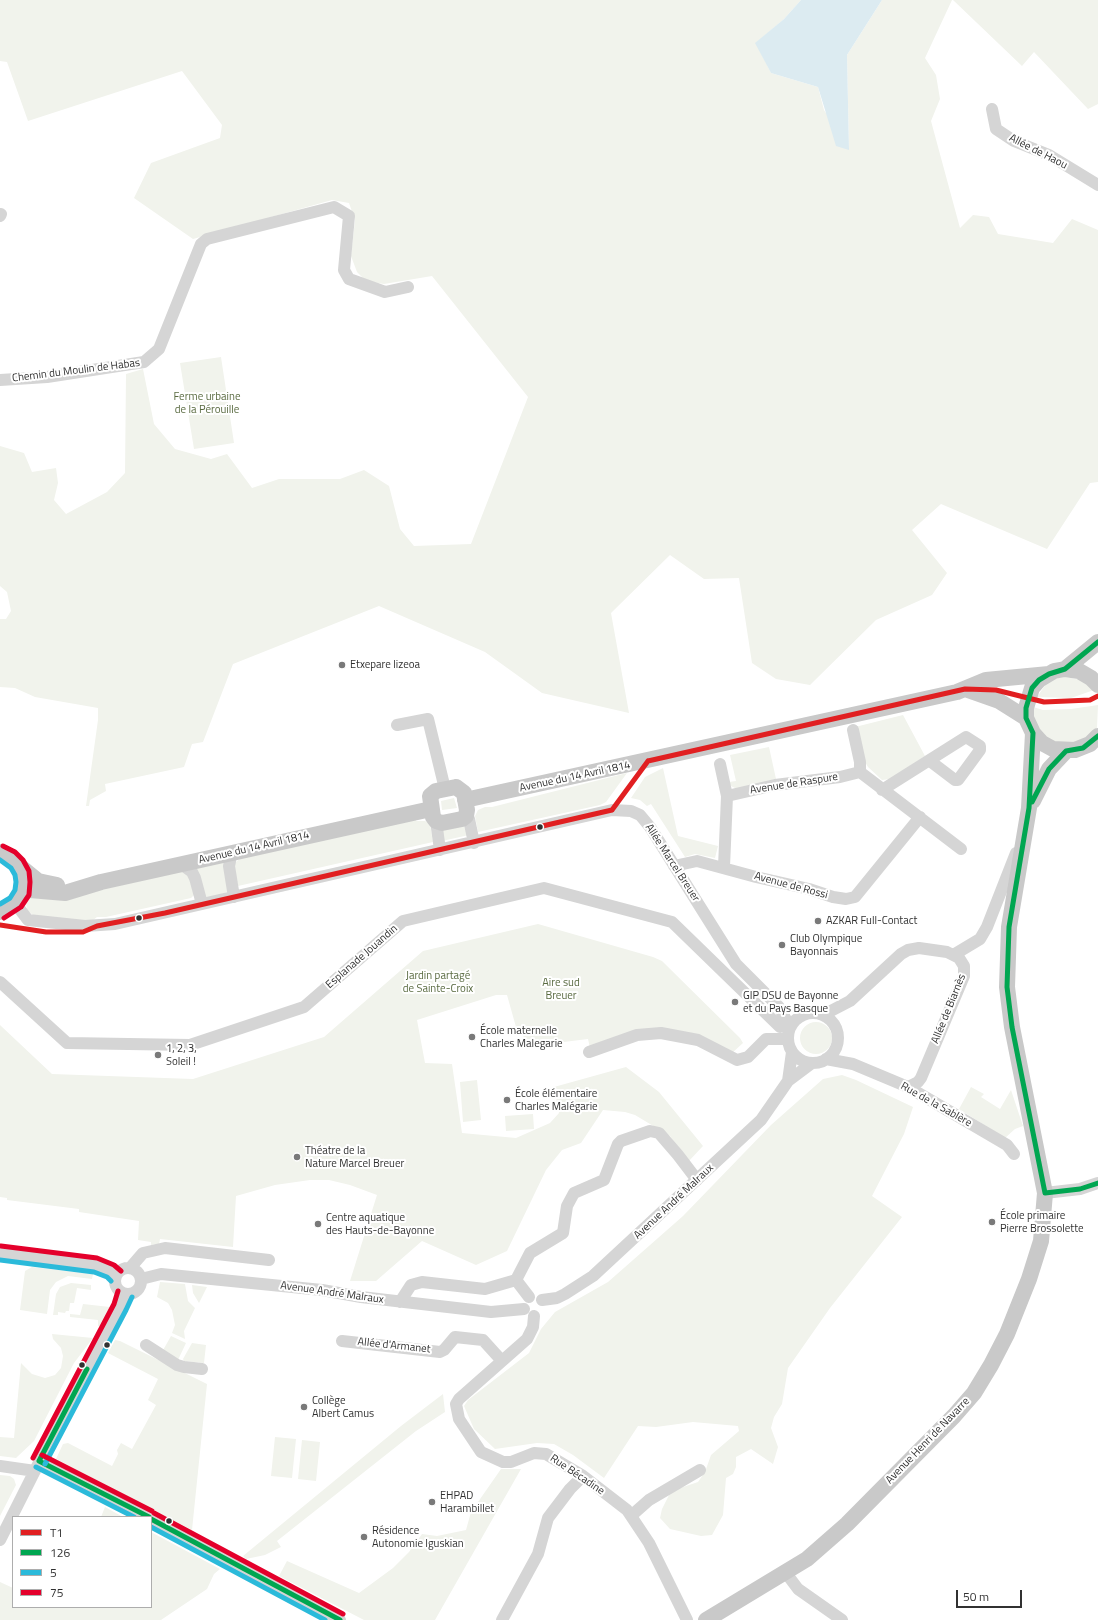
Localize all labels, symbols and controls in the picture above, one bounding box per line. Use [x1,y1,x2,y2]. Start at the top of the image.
street label: Allée de Haou [1007,132,1069,172]
street label: Chemin du Moulin de Habas [11,357,141,385]
park label: Ferme urbaine de la Pérouille [174,390,240,416]
place label: Etxepare lizeoa [350,658,420,672]
marker: Etxepare lizeoa [337,660,347,670]
street label: Avenue du 14 Avril 1814 [518,759,632,795]
street label: Avenue de Raspure [749,771,839,797]
unlabelled marker [535,822,545,832]
street label: Allée Marcel Breuer [642,822,702,904]
street label: Avenue du 14 Avril 1814 [197,829,311,867]
street label: Avenue de Rossi [753,870,829,902]
unlabelled marker [134,913,144,923]
place label: AZKAR Full-Contact [826,914,917,928]
marker: AZKAR Full-Contact [813,916,823,926]
street label: Esplanade Jouandin [323,922,401,992]
place label: Club Olympique Bayonnais [790,932,862,958]
marker: Club Olympique Bayonnais [777,940,787,950]
park label: Jardin partagé de Sainte-Croix [403,969,473,995]
street label: Allée de Biarnès [929,972,969,1046]
park label: Aire sud Breuer [542,976,580,1002]
place label: GIP DSU de Bayonne et du Pays Basque [743,989,838,1015]
marker: GIP DSU de Bayonne et du Pays Basque [730,997,740,1007]
place label: École maternelle Charles Malegarie [480,1024,563,1050]
marker: École maternelle Charles Malegarie [467,1032,477,1042]
place label: 1, 2, 3, Soleil ! [166,1042,197,1068]
marker: 1, 2, 3, Soleil ! [153,1050,163,1060]
street label: Rue de la Sablère [898,1080,974,1130]
place label: École élémentaire Charles Malégarie [515,1087,598,1113]
marker: École élémentaire Charles Malégarie [502,1095,512,1105]
place label: Théatre de la Nature Marcel Breuer [305,1144,404,1170]
marker: Théatre de la Nature Marcel Breuer [292,1152,302,1162]
street label: Avenue André Malraux [631,1162,717,1242]
place label: École primaire Pierre Brossolette [1000,1209,1084,1235]
place label: Centre aquatique des Hauts-de-Bayonne [326,1211,434,1237]
marker: École primaire Pierre Brossolette [987,1217,997,1227]
marker: Centre aquatique des Hauts-de-Bayonne [313,1219,323,1229]
street label: Avenue André Malraux [279,1279,385,1307]
street label: Allée d'Armanet [357,1336,431,1356]
unlabelled marker [102,1340,112,1350]
unlabelled marker [77,1360,87,1370]
place label: Collège Albert Camus [312,1394,374,1420]
street label: Avenue Henri de Navarre [883,1395,973,1487]
marker: Collège Albert Camus [299,1402,309,1412]
street label: Rue Bécadine [547,1452,607,1498]
place label: EHPAD Harambillet [440,1489,494,1515]
marker: EHPAD Harambillet [427,1497,437,1507]
legend [12,1516,152,1608]
unlabelled marker [164,1516,174,1526]
text: T1 [50,1523,63,1542]
place label: Résidence Autonomie Iguskian [372,1524,464,1550]
marker: Résidence Autonomie Iguskian [359,1532,369,1542]
text: 126 [50,1543,70,1562]
text: 5 [50,1563,57,1582]
scale bar [958,1582,1024,1608]
text: 75 [50,1583,63,1602]
text: 50 m [963,1587,989,1606]

